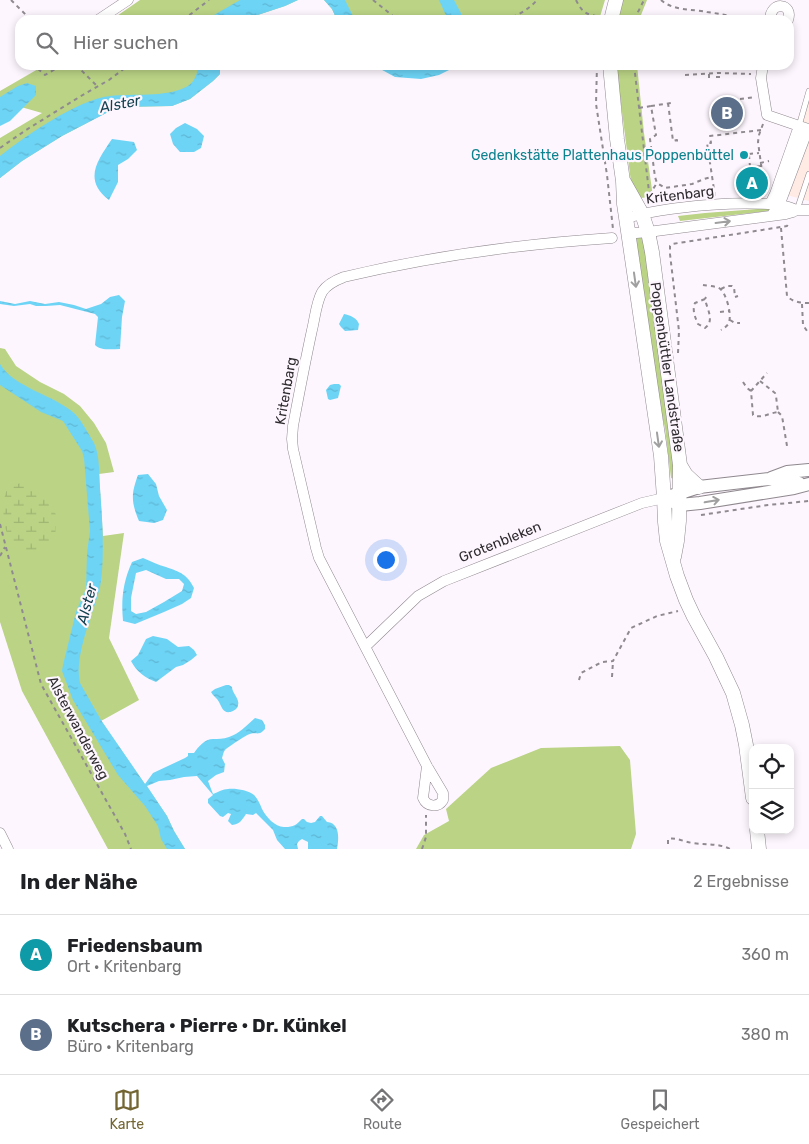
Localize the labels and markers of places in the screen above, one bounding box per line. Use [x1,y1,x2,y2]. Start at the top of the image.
pin: B [711,94,743,132]
place label: Gedenkstätte Plattenhaus Poppenbüttel [471,147,734,164]
marker: Gedenkstätte Plattenhaus Poppenbüttel [738,149,750,161]
pin: A [736,164,768,202]

